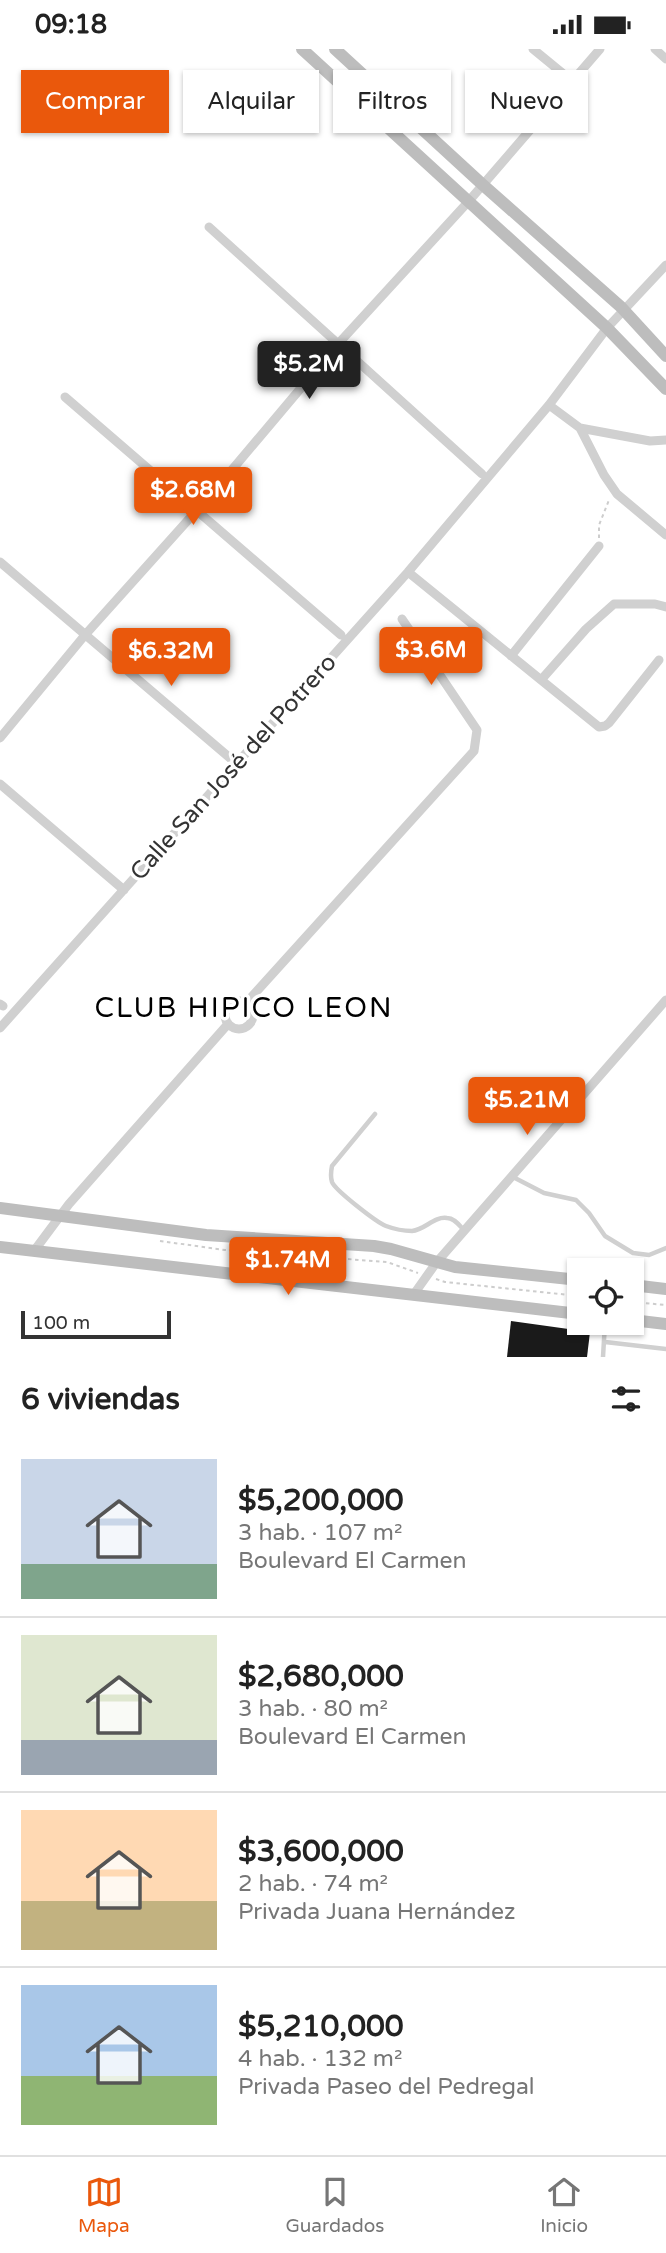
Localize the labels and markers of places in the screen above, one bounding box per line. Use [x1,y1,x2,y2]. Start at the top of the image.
pin: $5.2M [260,341,358,401]
pin: $2.68M [136,468,250,527]
pin: $3.6M [382,627,480,687]
pin: $6.32M [114,629,228,688]
pin: $5.21M [470,1077,584,1137]
pin: $1.74M [231,1237,345,1297]

